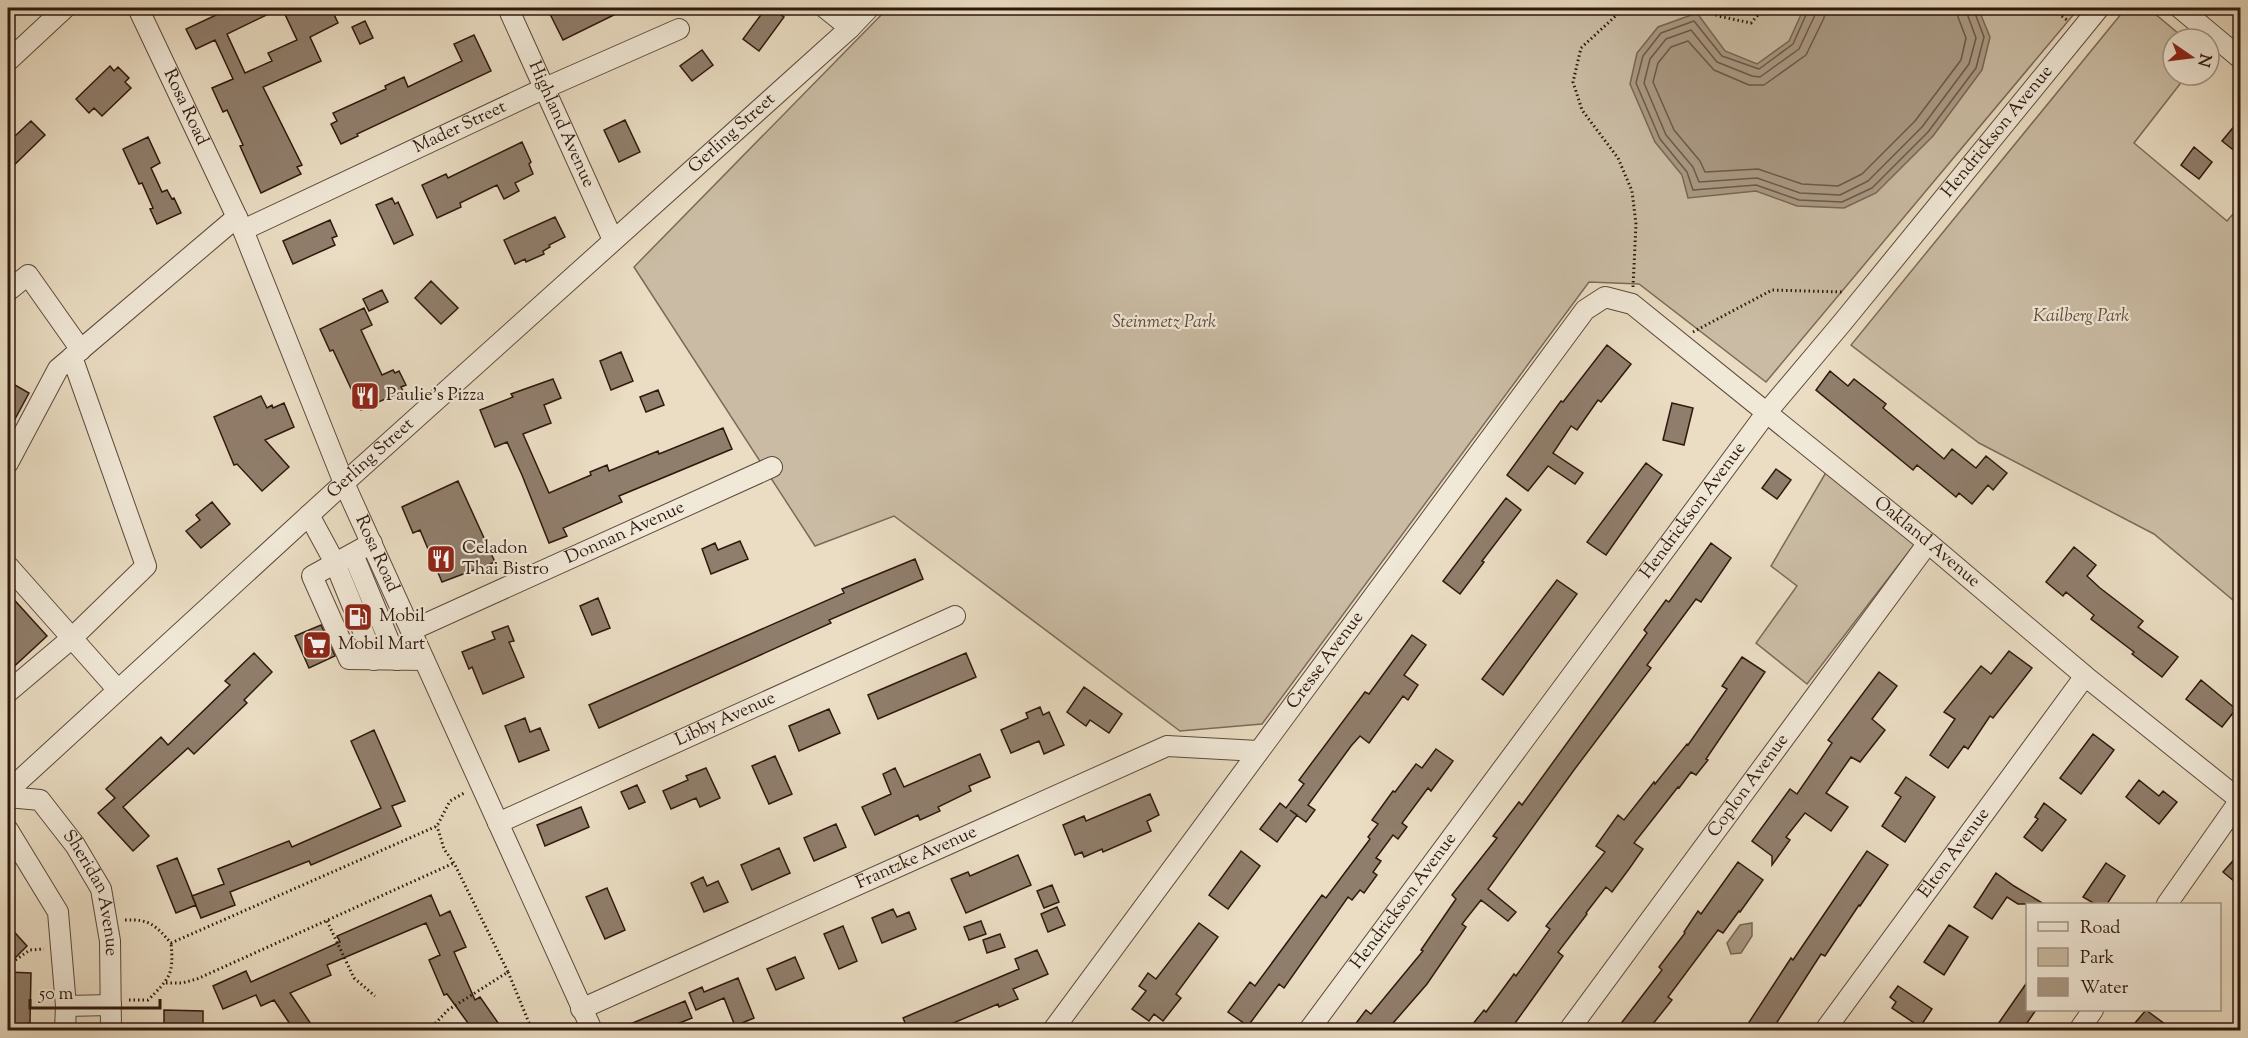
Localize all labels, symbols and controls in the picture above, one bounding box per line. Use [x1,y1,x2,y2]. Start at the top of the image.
north arrow [2161,27,2221,87]
text: N [2190,51,2216,69]
street label: Highland Avenue [521,57,601,192]
street label: Hendrickson Avenue [1936,60,2060,204]
street label: Rosa Road [156,65,214,150]
street label: Gerling Street [683,88,782,180]
street label: Mader Street [409,95,511,161]
park label: Kailberg Park [2033,304,2129,330]
park label: Steinmetz Park [1112,310,1216,336]
restaurant icon: Paulie's Pizza [349,380,381,412]
place label: Paulie's Pizza [386,383,485,409]
street label: Gerling Street [322,413,420,505]
street label: Hendrickson Avenue [1634,437,1753,585]
street label: Oakland Avenue [1868,491,1985,595]
street label: Donnan Avenue [561,495,689,572]
street label: Rosa Road [347,511,405,597]
place label: Celadon Thai Bistro [462,536,549,583]
restaurant icon: Celadon Thai Bistro [425,543,457,575]
fuel station icon: Mobil [342,601,374,633]
place label: Mobil [379,604,425,630]
street label: Cresse Avenue [1281,606,1371,715]
supermarket icon: Mobil Mart [301,629,333,661]
place label: Mobil Mart [338,632,425,658]
street label: Libby Avenue [671,686,780,754]
street label: Coplon Avenue [1702,729,1796,843]
street label: Elton Avenue [1913,803,1997,904]
street label: Frantzke Avenue [852,820,981,897]
street label: Sheridan Avenue [55,825,123,956]
street label: Hendrickson Avenue [1345,828,1464,975]
legend [2026,903,2221,1011]
text: Road [2080,916,2120,942]
text: Park [2080,946,2115,972]
scale bar [30,972,160,1010]
text: Water [2080,976,2129,1002]
text: 50 m [38,982,74,1008]

